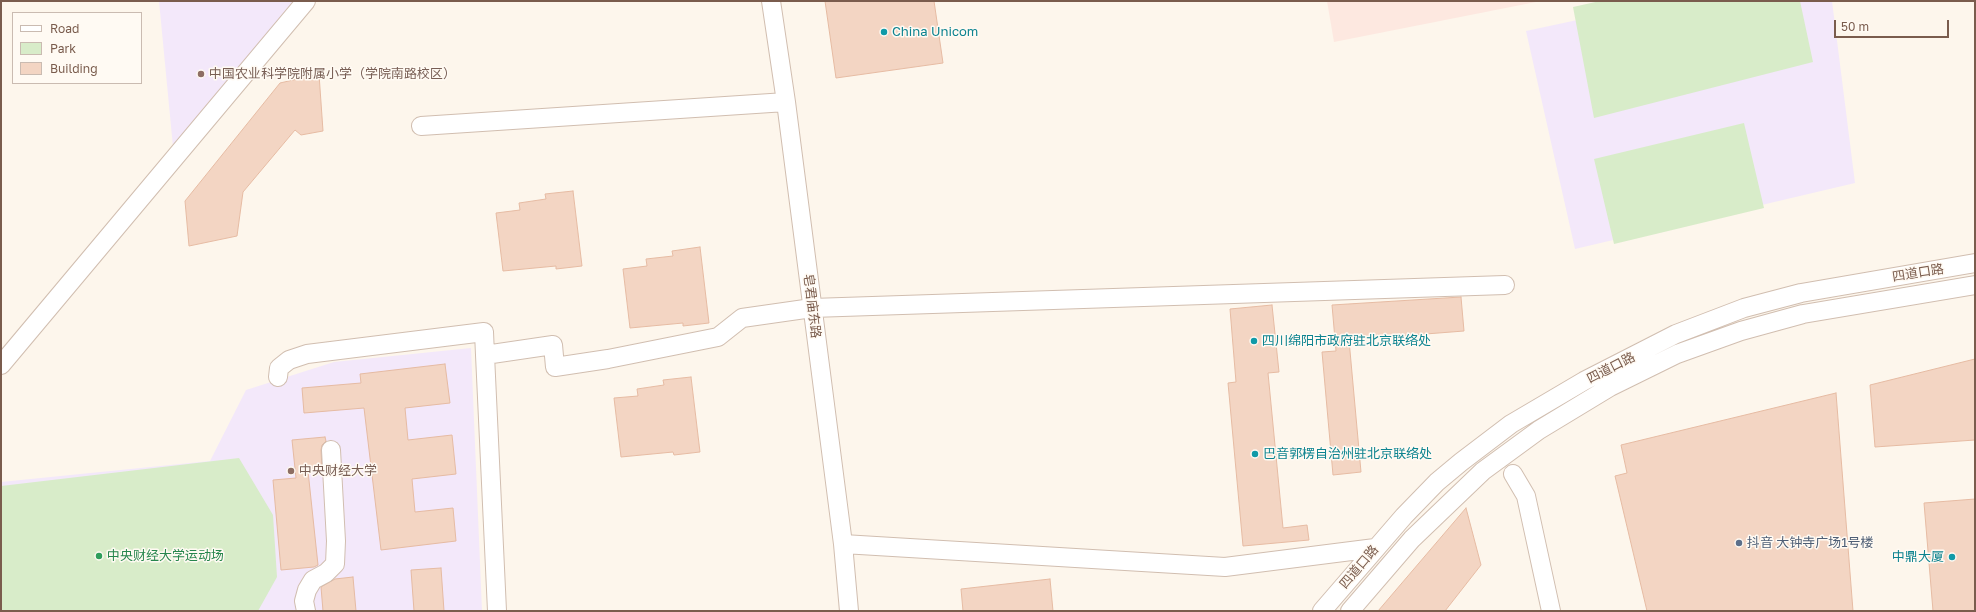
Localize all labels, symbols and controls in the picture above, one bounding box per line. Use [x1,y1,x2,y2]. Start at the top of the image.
legend [12,12,142,84]
scale bar [1836,12,1951,38]
text: 50 m [1841,19,1869,34]
text: Road [50,21,79,36]
place label: China Unicom [892,24,978,40]
marker: China Unicom [879,27,889,37]
text: Park [50,41,76,56]
text: Building [50,61,98,76]
place label: 中国农业科学院附属小学（学院南路校区） [209,66,456,82]
marker: 中国农业科学院附属小学（学院南路校区） [196,69,206,79]
street label: 四道口路 [1891,261,1945,285]
street label: 皂君庙东路 [800,273,824,339]
place label: 四川绵阳市政府驻北京联络处 [1262,333,1431,349]
marker: 四川绵阳市政府驻北京联络处 [1249,336,1259,346]
street label: 四道口路 [1584,349,1638,387]
place label: 巴音郭楞自治州驻北京联络处 [1263,446,1432,462]
marker: 巴音郭楞自治州驻北京联络处 [1250,449,1260,459]
place label: 中央财经大学 [299,463,377,479]
marker: 中央财经大学 [286,466,296,476]
place label: 抖音 大钟寺广场1号楼 [1747,535,1874,551]
marker: 抖音 大钟寺广场1号楼 [1734,538,1744,548]
street label: 四道口路 [1336,542,1382,592]
place label: 中央财经大学运动场 [107,548,224,564]
place label: 中鼎大厦 [1892,549,1944,565]
marker: 中央财经大学运动场 [94,551,104,561]
marker: 中鼎大厦 [1947,552,1957,562]

